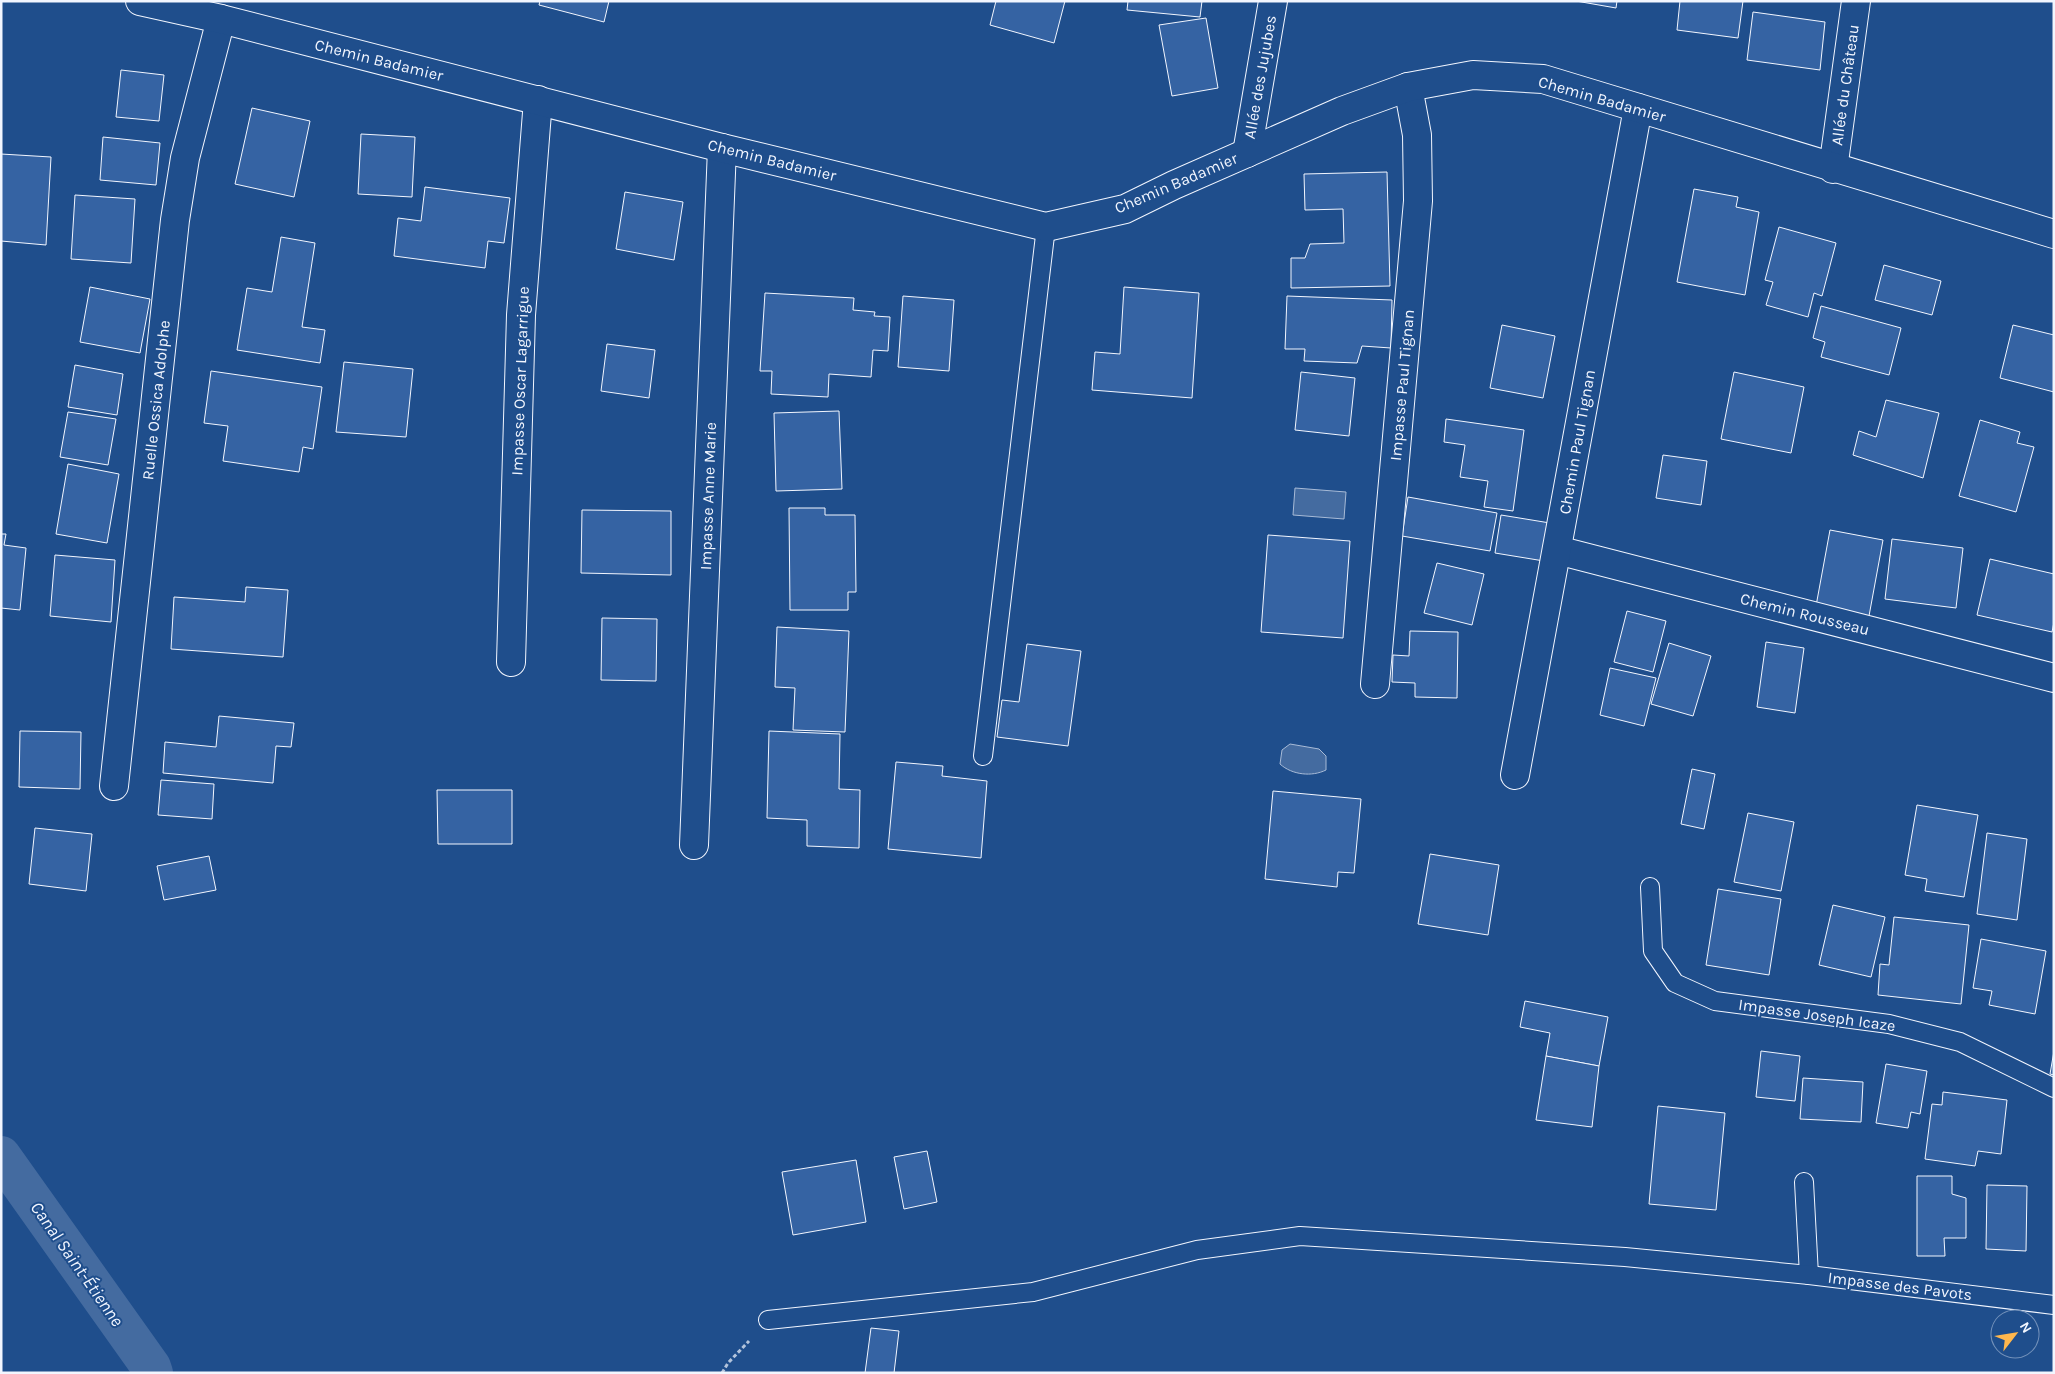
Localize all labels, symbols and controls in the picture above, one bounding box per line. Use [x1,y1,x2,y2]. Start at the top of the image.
street label: Allée des Jujubes [1240,14,1280,140]
street label: Allée du Château [1827,23,1863,147]
street label: Chemin Badamier [313,35,445,85]
street label: Chemin Badamier [1536,72,1668,126]
street label: Chemin Badamier [706,135,838,185]
street label: Chemin Badamier [1112,148,1240,217]
street label: Impasse Oscar Lagarrigue [507,286,533,476]
street label: Impasse Paul Tignan [1386,308,1418,462]
street label: Ruelle Ossica Adolphe [138,319,174,481]
street label: Chemin Paul Tignan [1555,368,1599,516]
street label: Impasse Anne Marie [696,422,720,570]
street label: Chemin Rousseau [1738,589,1872,639]
street label: Impasse Joseph Icaze [1737,995,1897,1035]
water label: Canal Saint-Étienne [26,1197,128,1331]
street label: Impasse des Pavots [1827,1268,1973,1304]
north arrow [1990,1309,2040,1359]
text: N [2016,1319,2036,1336]

